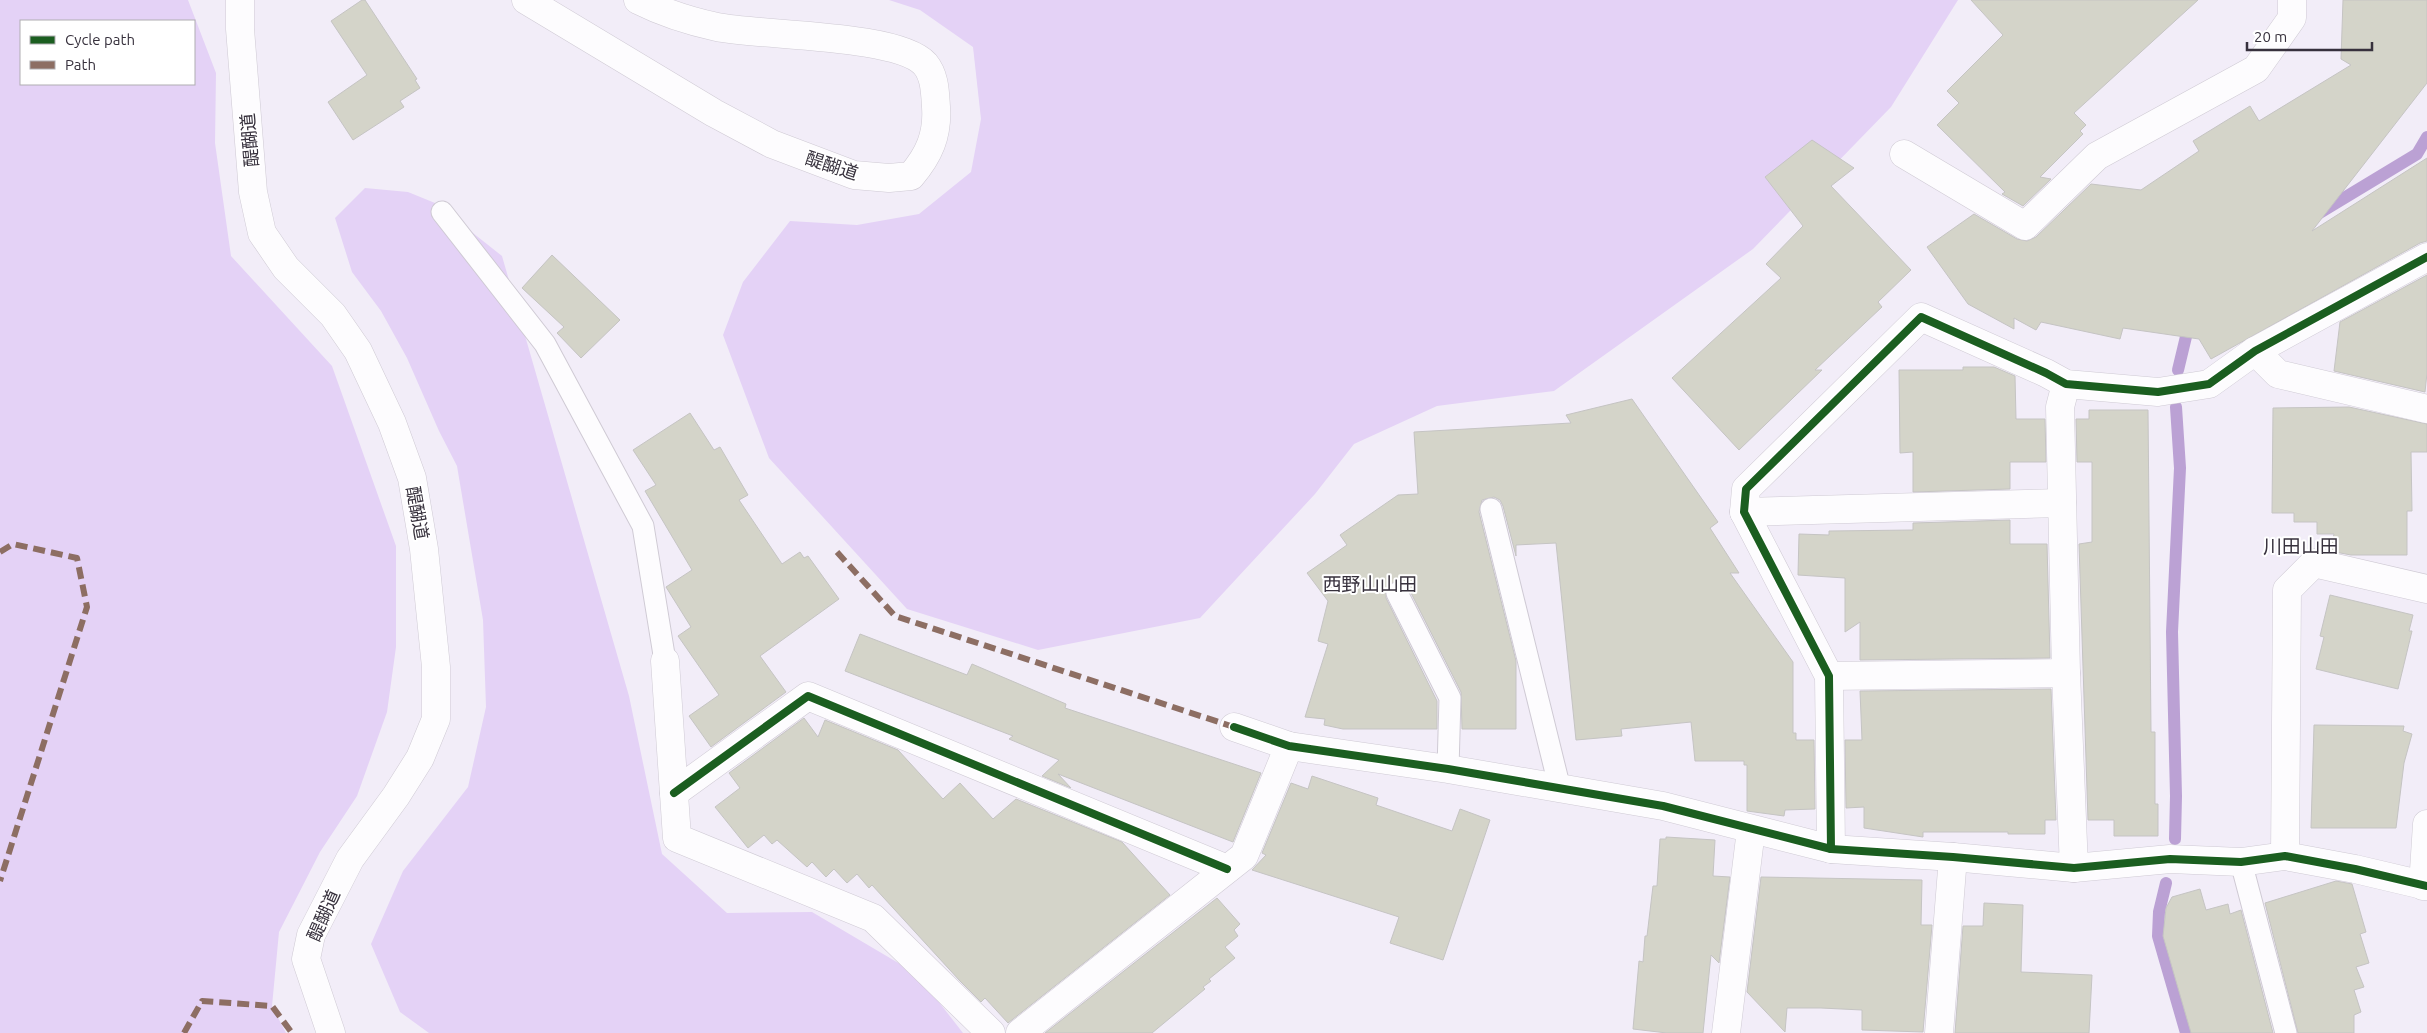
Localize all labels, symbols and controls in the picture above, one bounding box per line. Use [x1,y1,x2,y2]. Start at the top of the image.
legend [20,20,195,85]
scale bar [2247,20,2372,52]
text: 20 m [2254,28,2287,45]
text: Cycle path [65,31,135,48]
text: Path [65,56,96,73]
street label: 醍醐道 [237,112,261,168]
street label: 醍醐道 [803,147,861,183]
street label: 醍醐道 [403,485,433,541]
district label: 川田山田 [2263,535,2339,557]
district label: 西野山山田 [1322,573,1418,595]
street label: 醍醐道 [303,886,343,944]

